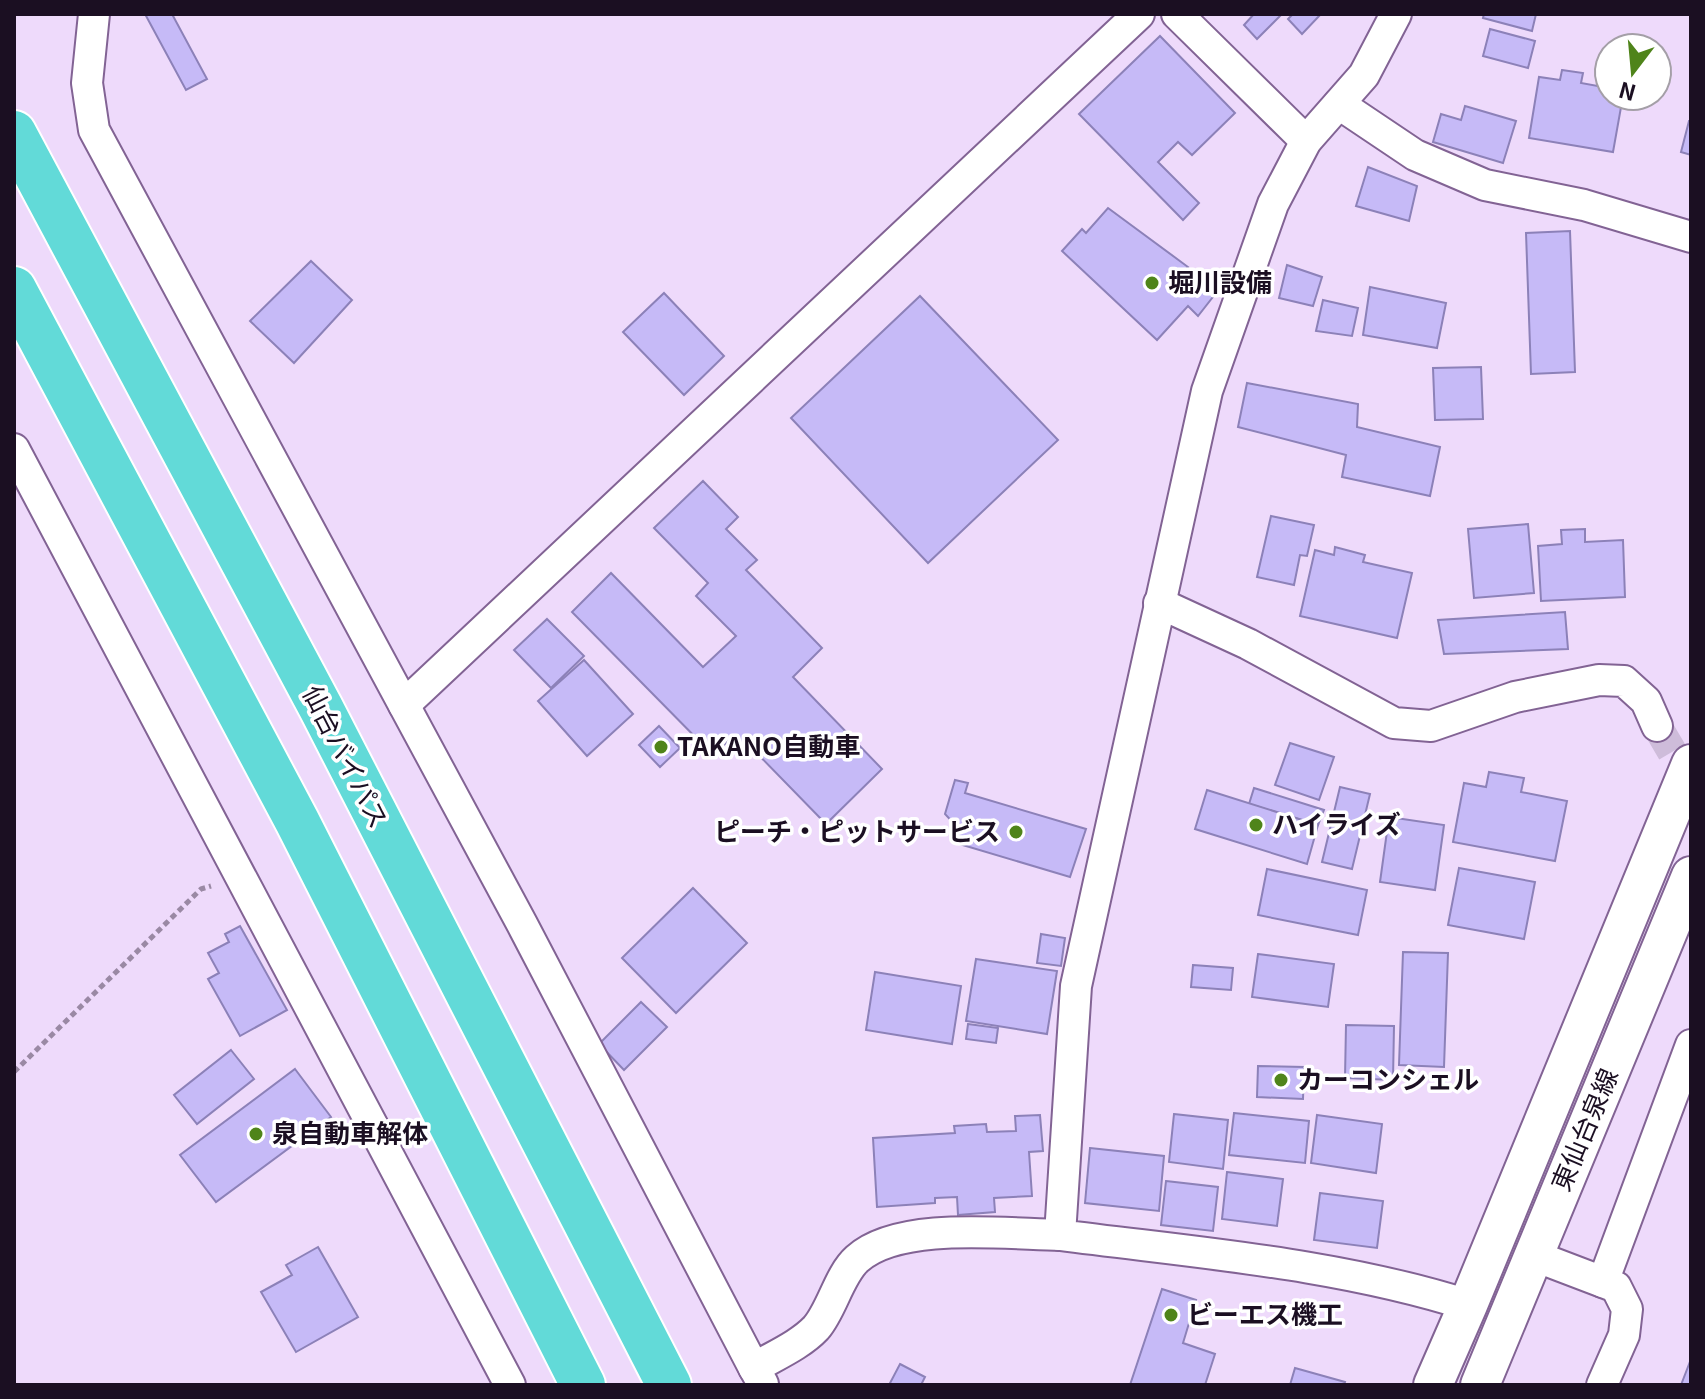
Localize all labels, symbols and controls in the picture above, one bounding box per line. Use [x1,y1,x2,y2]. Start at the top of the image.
north arrow [1593,32,1673,112]
text: N [1615,75,1639,111]
place label: 堀川設備 [1168,262,1272,299]
marker: 堀川設備 [1143,274,1161,292]
street label: 仙台バイパス [295,678,399,834]
place label: TAKANO自動車 [677,726,860,763]
marker: TAKANO自動車 [652,738,670,756]
place label: ハイライズ [1272,804,1401,841]
place label: ピーチ・ピットサービス [714,811,1000,848]
marker: ハイライズ [1247,816,1265,834]
marker: ピーチ・ピットサービス [1007,823,1025,841]
place label: カーコンシェル [1297,1059,1479,1096]
street label: 東仙台泉線 [1540,1062,1625,1196]
marker: カーコンシェル [1272,1071,1290,1089]
place label: 泉自動車解体 [272,1113,428,1150]
marker: 泉自動車解体 [247,1125,265,1143]
place label: ビーエス機工 [1187,1294,1343,1331]
marker: ビーエス機工 [1162,1306,1180,1324]

